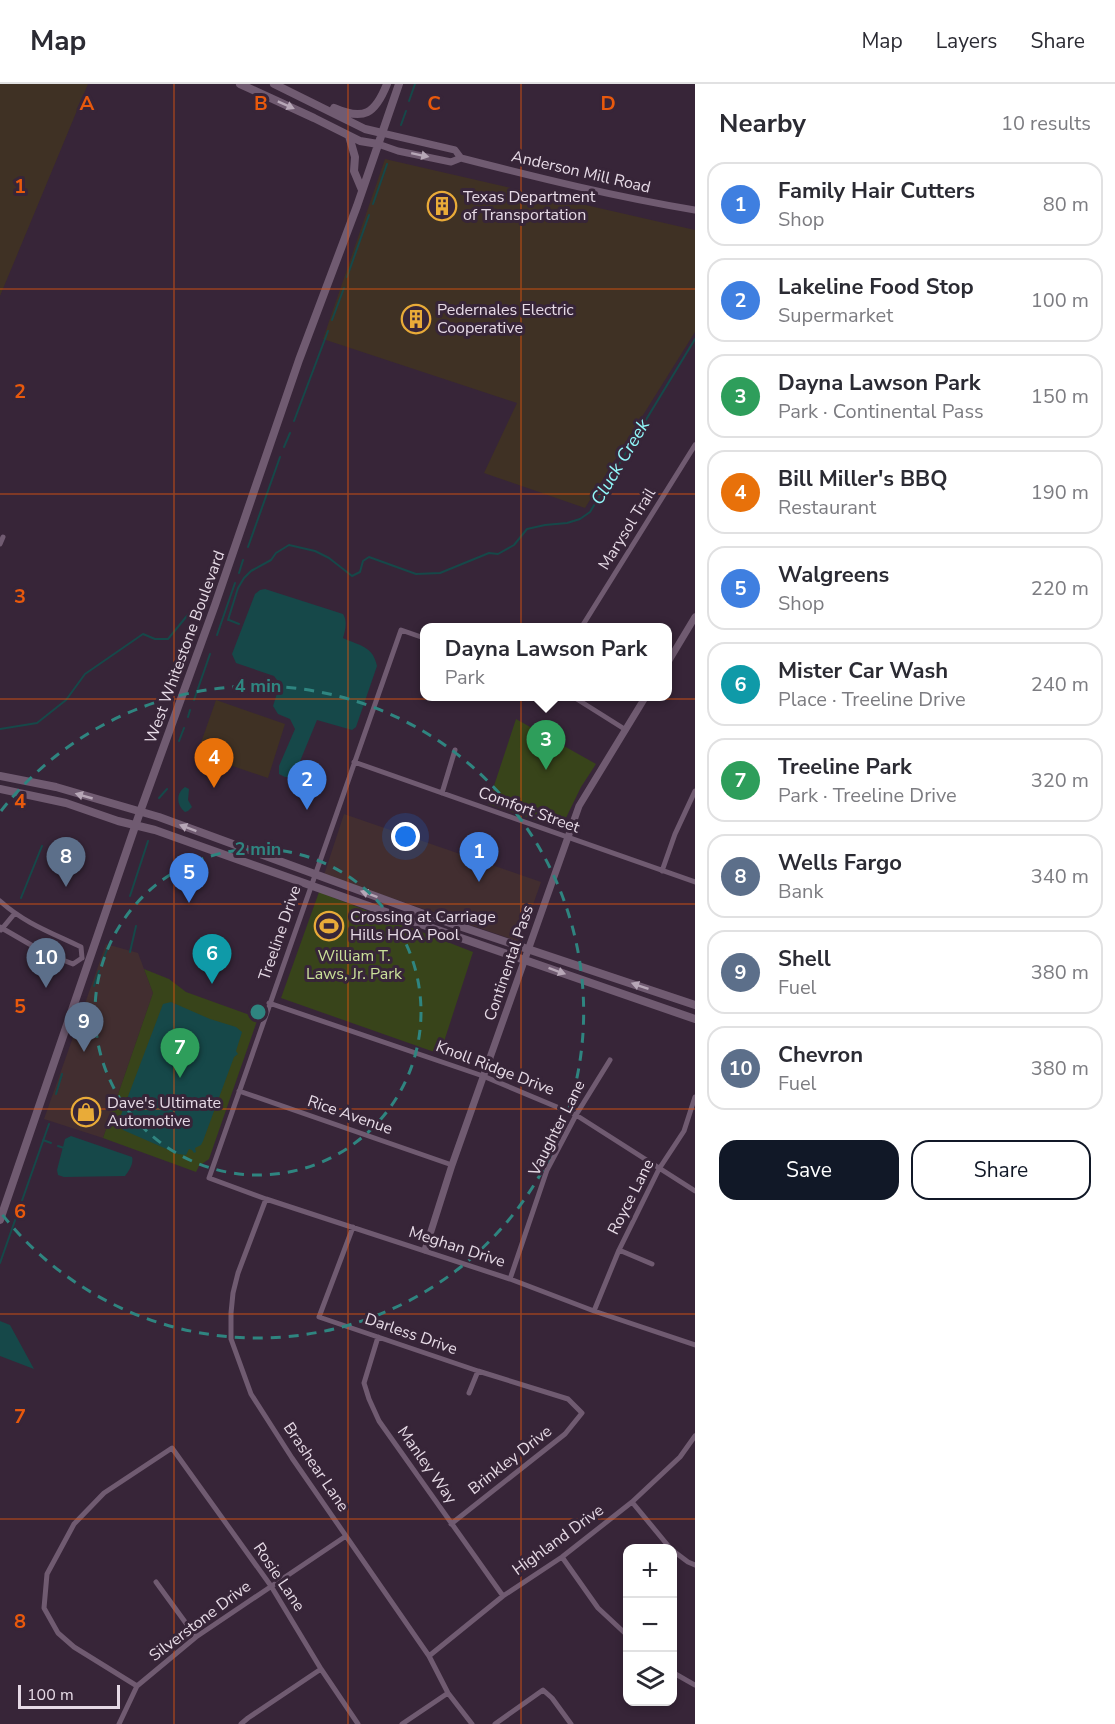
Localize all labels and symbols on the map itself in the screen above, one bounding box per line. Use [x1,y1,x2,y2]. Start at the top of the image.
text: A [80,90,95,117]
text: B [254,90,268,117]
text: C [427,90,441,117]
text: D [600,90,616,117]
one-way arrow [277,101,295,110]
street label: Anderson Mill Road [509,145,653,199]
one-way arrow [410,151,429,160]
text: 1 [14,173,26,200]
place label: Texas Department of Transportation [463,186,596,226]
building icon: Texas Department of Transportation [426,190,458,222]
place label: Pedernales Electric Cooperative [437,299,574,339]
building icon: Pedernales Electric Cooperative [400,303,432,335]
text: 2 [14,378,26,405]
water label: Cluck Creek [585,414,656,509]
street label: Marysol Trail [593,484,661,574]
street label: West Whitestone Boulevard [140,547,230,747]
text: 3 [14,583,26,610]
text: 4 min [235,674,281,698]
pin: 3 [526,720,566,770]
pin: 4 [194,738,234,788]
pin: 2 [288,760,326,810]
street label: Comfort Street [475,781,583,839]
text: 4 [14,788,26,815]
one-way arrow [75,791,93,800]
one-way arrow [179,822,197,832]
your location [391,822,420,851]
pin: 1 [460,832,498,882]
text: 2 min [235,837,281,861]
pin: 8 [46,838,86,887]
pin: 5 [170,854,208,903]
street label: Treeline Drive [253,883,307,983]
one-way arrow [360,889,378,899]
street label: Continental Pass [479,902,539,1024]
place label: Crossing at Carriage Hills HOA Pool [350,906,496,946]
sports icon: Crossing at Carriage Hills HOA Pool [313,910,345,942]
pin: 6 [192,934,232,984]
pin: 10 [26,938,66,988]
park label: William T. Laws, Jr. Park [306,945,403,985]
one-way arrow [548,966,566,976]
one-way arrow [631,981,649,991]
text: 5 [14,993,26,1020]
pin: 9 [64,1002,104,1052]
centre of rings [248,1002,268,1022]
pin: 7 [160,1028,200,1078]
street label: Knoll Ridge Drive [433,1035,557,1101]
street label: Vaughter Lane [523,1076,591,1181]
street label: Rice Avenue [304,1090,396,1140]
place label: Dave's Ultimate Automotive [107,1092,221,1132]
shop icon: Dave's Ultimate Automotive [70,1096,102,1128]
street label: Royce Lane [603,1155,659,1239]
text: 6 [14,1198,26,1225]
street label: Meghan Drive [406,1221,508,1273]
street label: Darless Drive [362,1308,460,1360]
text: 7 [14,1403,26,1430]
street label: Brashear Lane [278,1418,354,1516]
street label: Brinkley Drive [464,1420,556,1500]
street label: Manley Way [392,1422,462,1509]
street label: Highland Drive [508,1499,608,1581]
street label: Rosie Lane [248,1538,310,1616]
street label: Silverstone Drive [145,1575,255,1667]
text: 8 [14,1608,26,1635]
scale bar [18,1682,120,1710]

